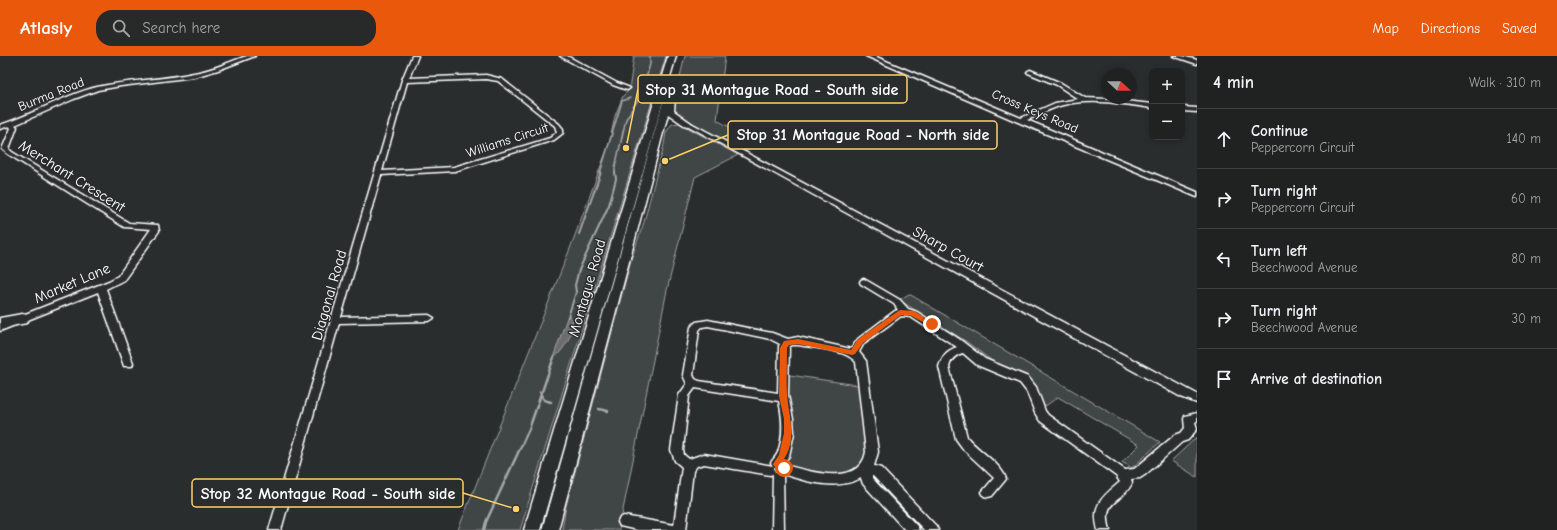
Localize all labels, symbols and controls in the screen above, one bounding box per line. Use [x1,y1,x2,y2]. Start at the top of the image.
search box [96,10,376,46]
text: Atlasly [20,17,72,39]
icon: search [110,17,132,39]
text: Search here [142,19,220,37]
text: Map [1372,20,1399,37]
text: Directions [1421,20,1480,37]
text: Saved [1502,20,1537,37]
north arrow [1101,68,1137,104]
map controls [1149,68,1185,140]
button: + [1149,68,1185,104]
text: 4 min [1213,73,1254,92]
street label: Burma Road [16,74,86,114]
callout: Stop 31 Montague Road - South side [638,75,907,103]
text: Walk · 310 m [1469,75,1541,90]
text: Stop 31 Montague Road - South side [646,81,899,99]
street label: Cross Keys Road [990,86,1080,136]
button: − [1149,104,1185,140]
street label: Williams Circuit [464,119,551,160]
callout: Stop 31 Montague Road - North side [728,121,997,149]
text: Continue [1251,122,1308,140]
text: Stop 31 Montague Road - North side [737,126,989,144]
icon: ahead [1213,128,1235,150]
text: 140 m [1507,131,1541,146]
street label: Merchant Crescent [15,136,129,216]
text: Peppercorn Circuit [1251,140,1354,155]
text: Turn right [1251,182,1317,200]
icon: right [1213,188,1235,210]
text: 60 m [1511,191,1541,206]
text: Peppercorn Circuit [1251,200,1354,215]
street label: Sharp Court [910,222,987,276]
street label: Montague Road [564,237,610,339]
text: Turn left [1251,242,1307,260]
street label: Diagonal Road [308,248,350,342]
icon: left [1213,248,1235,270]
text: 80 m [1511,251,1541,266]
street label: Market Lane [31,259,113,307]
text: Beechwood Avenue [1251,260,1357,275]
text: Turn right [1251,302,1317,320]
icon: right [1213,308,1235,330]
text: 30 m [1511,311,1541,326]
route end [923,315,941,333]
text: Beechwood Avenue [1251,320,1357,335]
icon: arrive [1213,368,1235,390]
text: Arrive at destination [1251,370,1382,388]
route start [775,459,793,477]
callout: Stop 32 Montague Road - South side [192,479,463,507]
text: Stop 32 Montague Road - South side [201,485,455,503]

